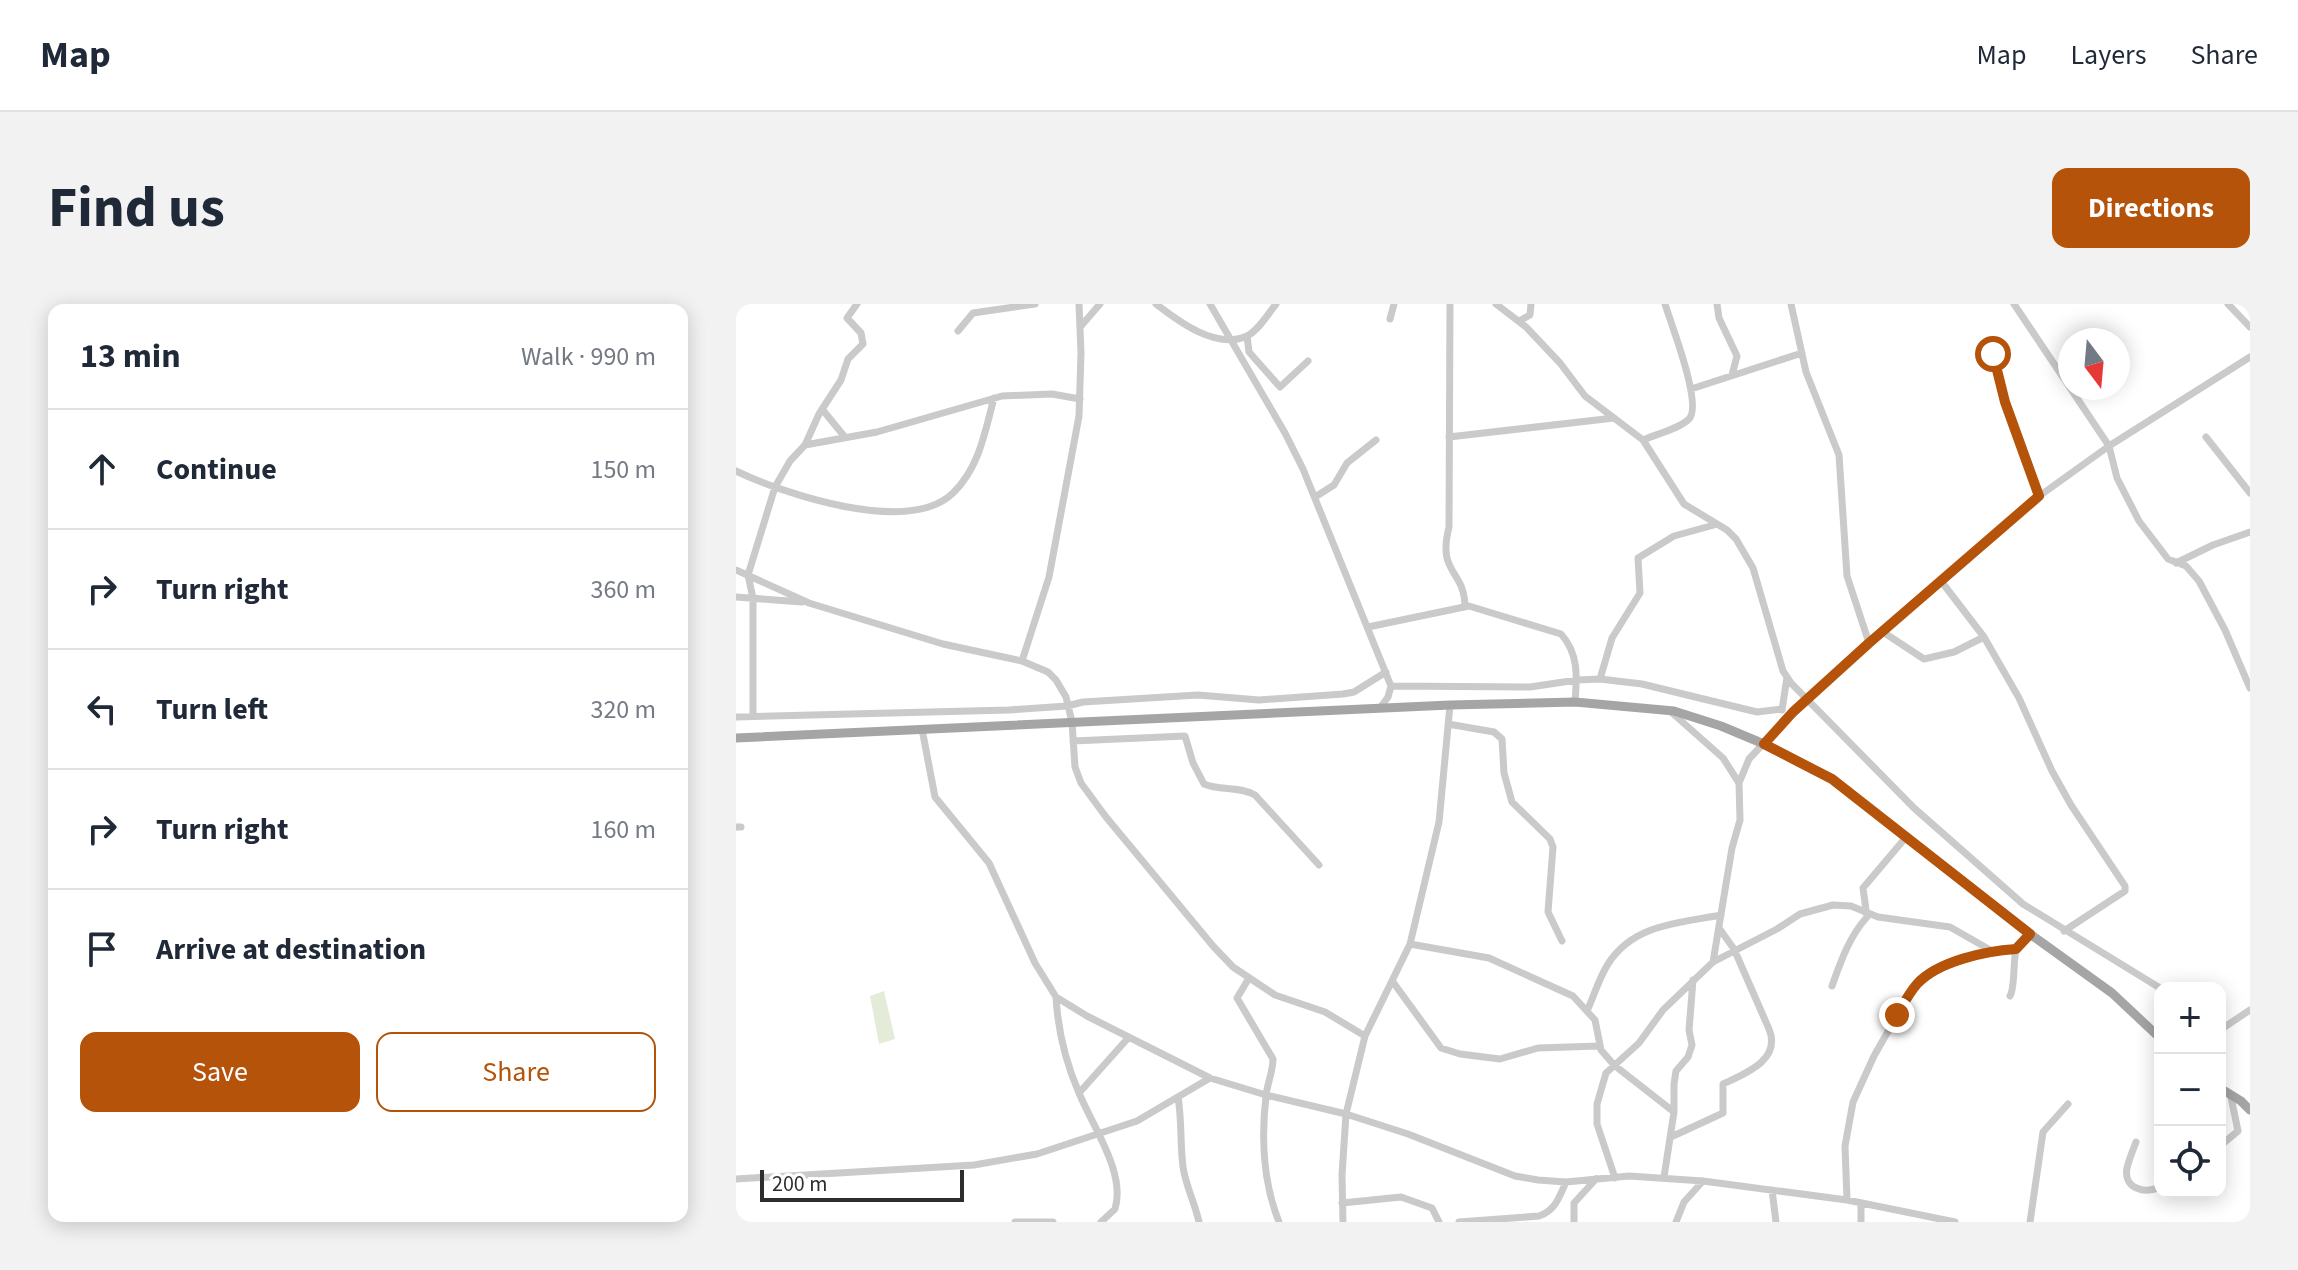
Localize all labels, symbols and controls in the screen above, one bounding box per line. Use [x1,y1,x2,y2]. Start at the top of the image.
text: Map [40,28,111,82]
text: Map [1976,35,2026,75]
text: Layers [2070,35,2146,75]
text: Share [2190,35,2258,75]
button: Directions [2052,168,2250,248]
text: Find us [48,169,225,248]
north arrow [2058,328,2130,400]
text: 13 min [80,332,181,381]
route start [1975,336,2011,372]
text: Walk · 990 m [521,338,656,375]
icon: ahead [80,447,124,491]
text: Continue [156,448,277,491]
text: 150 m [590,451,656,488]
icon: right [80,567,124,611]
text: Turn right [156,568,288,611]
text: 360 m [590,571,656,608]
icon: left [80,687,124,731]
text: Turn left [156,688,268,731]
text: 320 m [590,691,656,728]
icon: right [80,807,124,851]
text: Turn right [156,808,288,851]
text: 160 m [590,811,656,848]
icon: arrive [80,927,124,971]
text: Arrive at destination [156,928,426,971]
map controls [2154,982,2226,1198]
button: + [2154,982,2226,1054]
route end [1879,997,1915,1033]
button: Save [80,1032,360,1112]
button: Share [376,1032,656,1112]
button: − [2154,1054,2226,1126]
button: locate [2154,1126,2226,1198]
scale bar [760,1166,964,1202]
text: 200 m [772,1168,827,1200]

